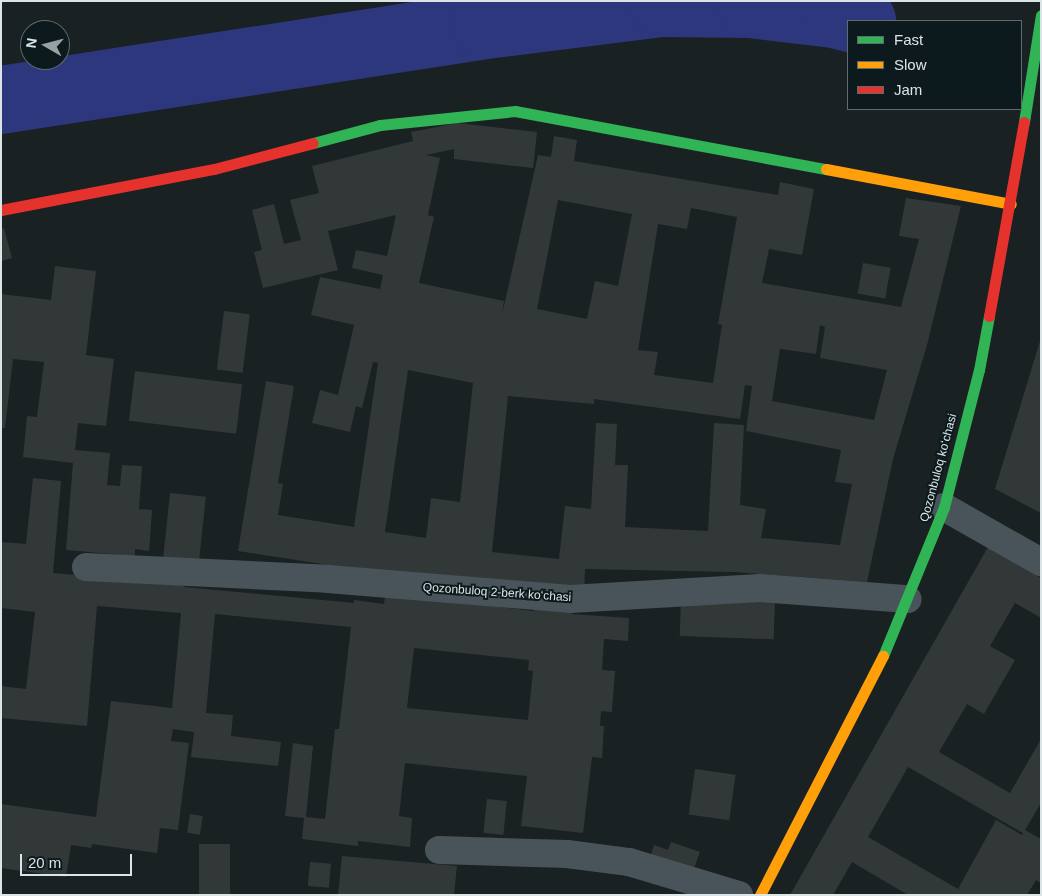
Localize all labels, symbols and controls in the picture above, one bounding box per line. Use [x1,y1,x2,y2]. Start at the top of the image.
north arrow [20,20,70,70]
legend [847,20,1022,110]
text: Fast [894,31,923,48]
text: N [23,37,40,49]
text: Slow [894,56,927,73]
text: Jam [894,81,922,98]
street label: Qozonbuloq koʻchasi [918,412,960,524]
street label: Qozonbuloq 2-berk koʻchasi [422,581,572,605]
scale bar [22,844,135,876]
text: 20 m [28,854,61,871]

